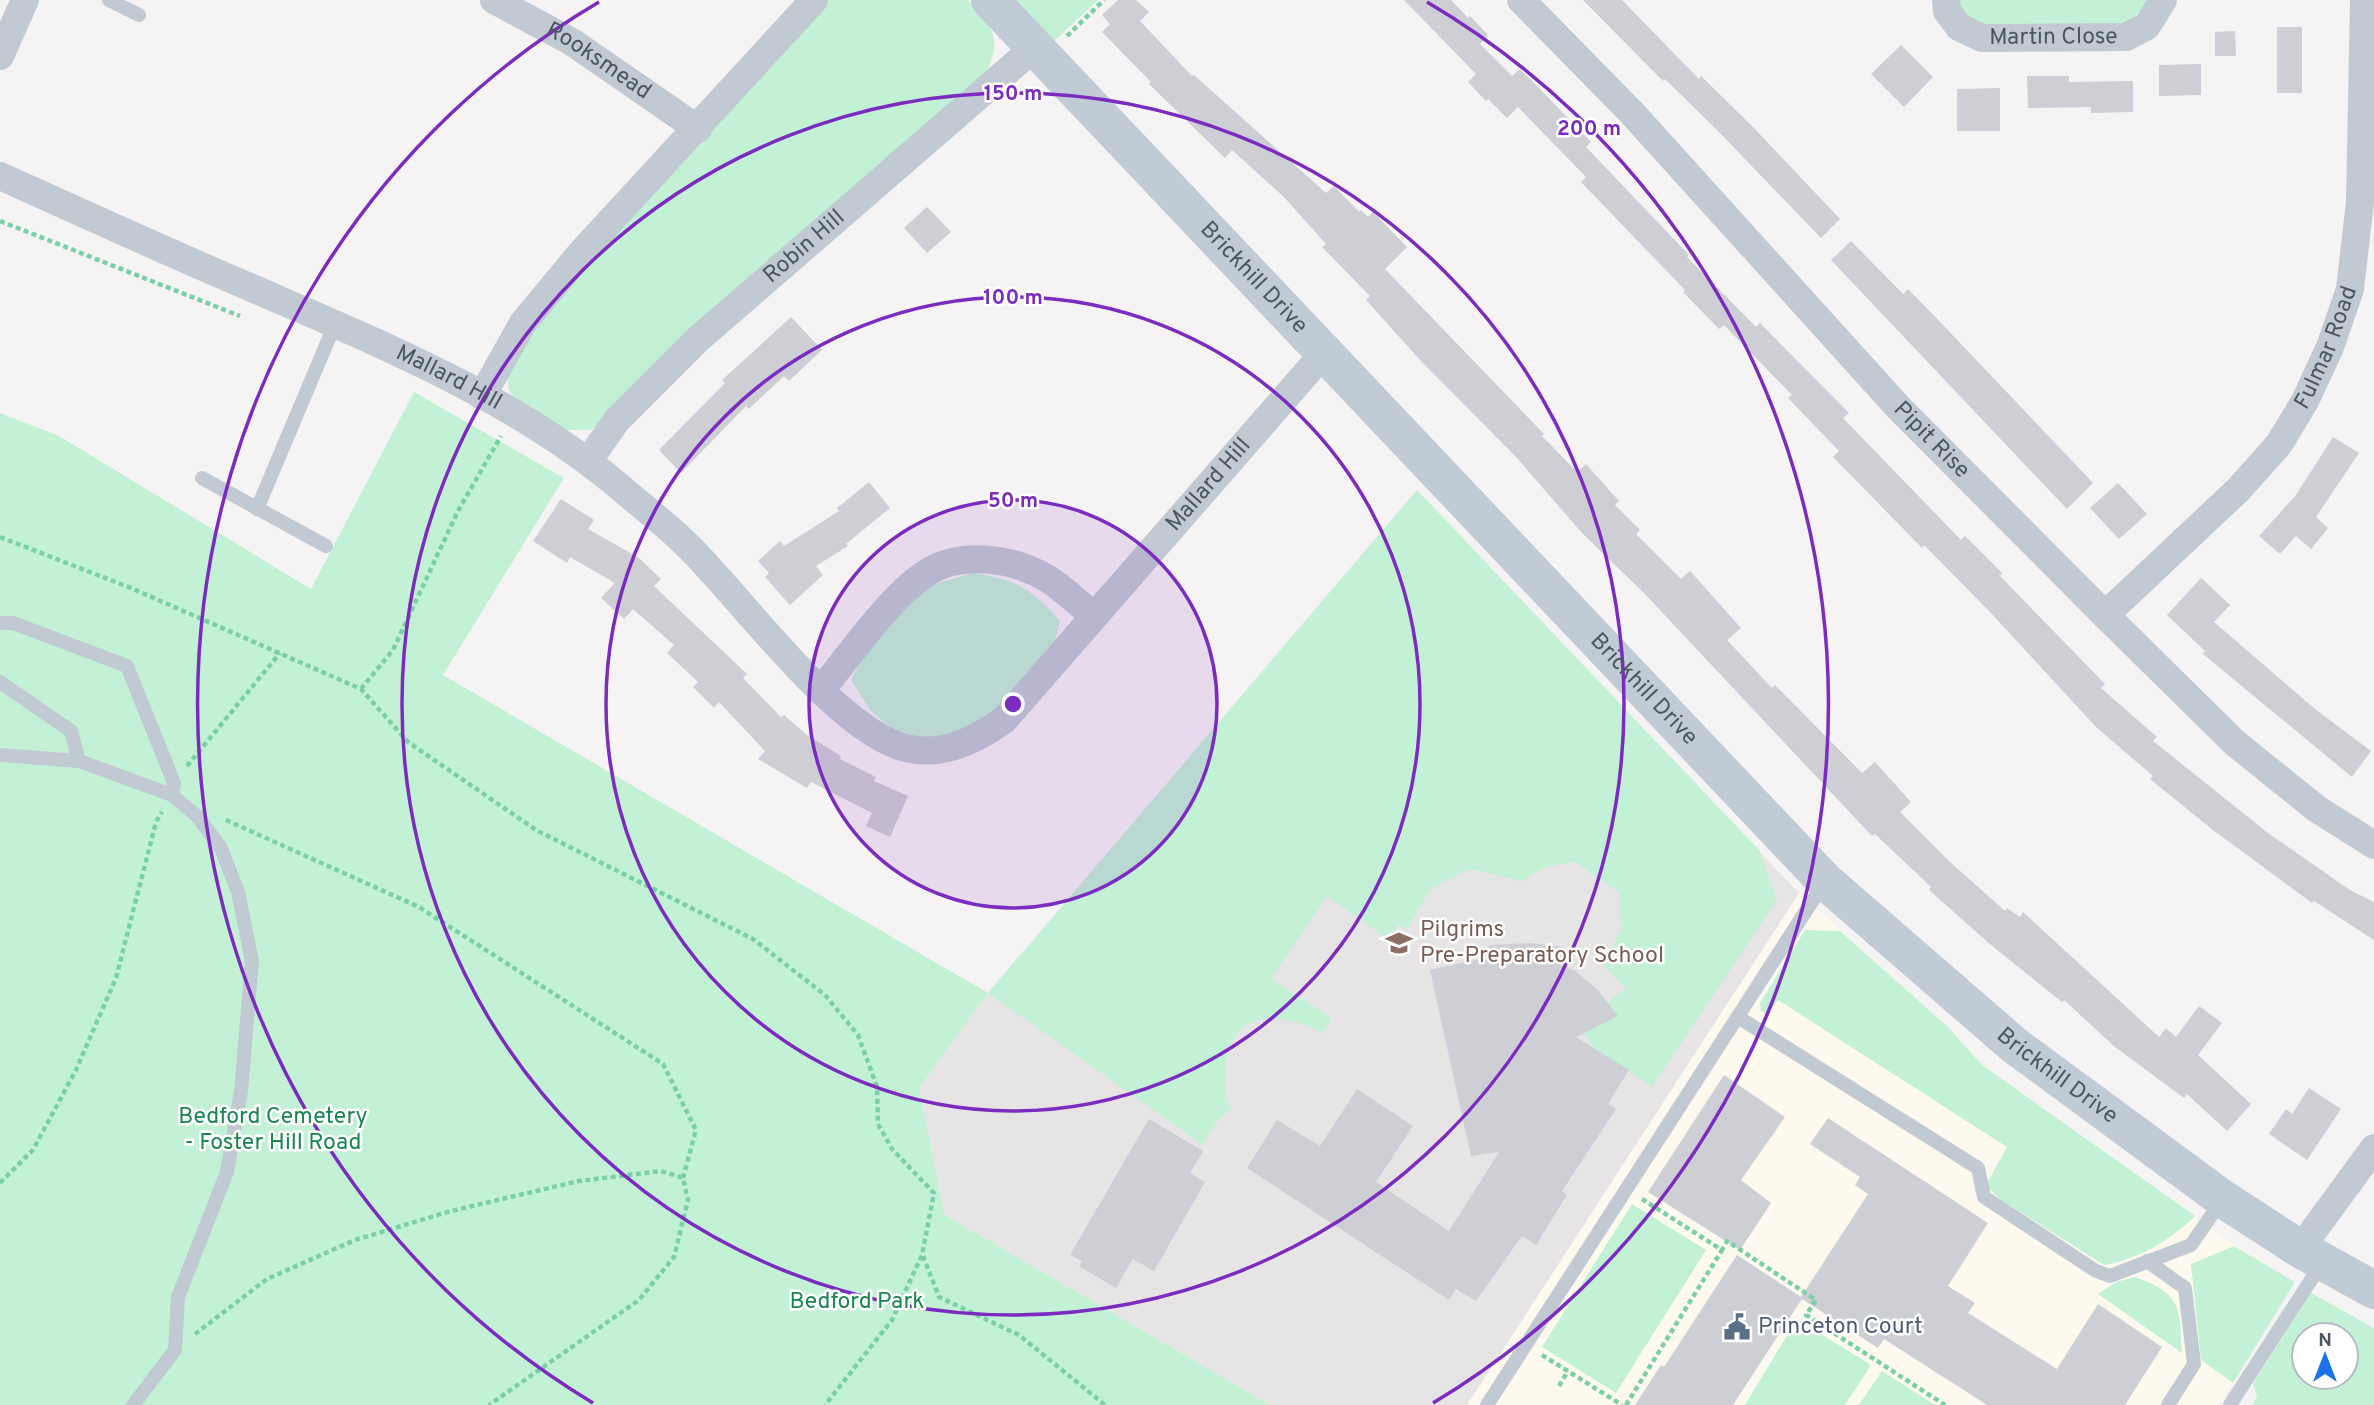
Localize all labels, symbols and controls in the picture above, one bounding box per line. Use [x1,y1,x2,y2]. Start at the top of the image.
street label: Rooksmead [540,16,657,107]
street label: Martin Close [1989,23,2118,52]
text: 150 m [984,81,1042,108]
text: 200 m [1557,116,1621,143]
street label: Robin Hill [758,204,851,290]
street label: Brickhill Drive [1193,216,1314,340]
street label: Fulmar Road [2289,282,2364,415]
text: 100 m [983,285,1043,312]
street label: Mallard Hill [391,339,507,417]
street label: Pipit Rise [1887,396,1976,485]
street label: Mallard Hill [1160,432,1258,538]
text: 50 m [988,488,1038,515]
street label: Brickhill Drive [1583,627,1704,752]
centre of rings [1001,692,1025,716]
place label: Pilgrims Pre-Preparatory School [1420,916,1664,971]
school or university icon: Pilgrims Pre-Preparatory School [1384,928,1414,958]
street label: Brickhill Drive [1990,1021,2123,1131]
park label: Bedford Cemetery - Foster Hill Road [178,1103,368,1158]
park label: Bedford Park [790,1288,925,1317]
public building icon: Princeton Court [1722,1312,1752,1342]
place label: Princeton Court [1758,1313,1923,1342]
north arrow [2290,1321,2360,1391]
text: N [2318,1329,2332,1353]

